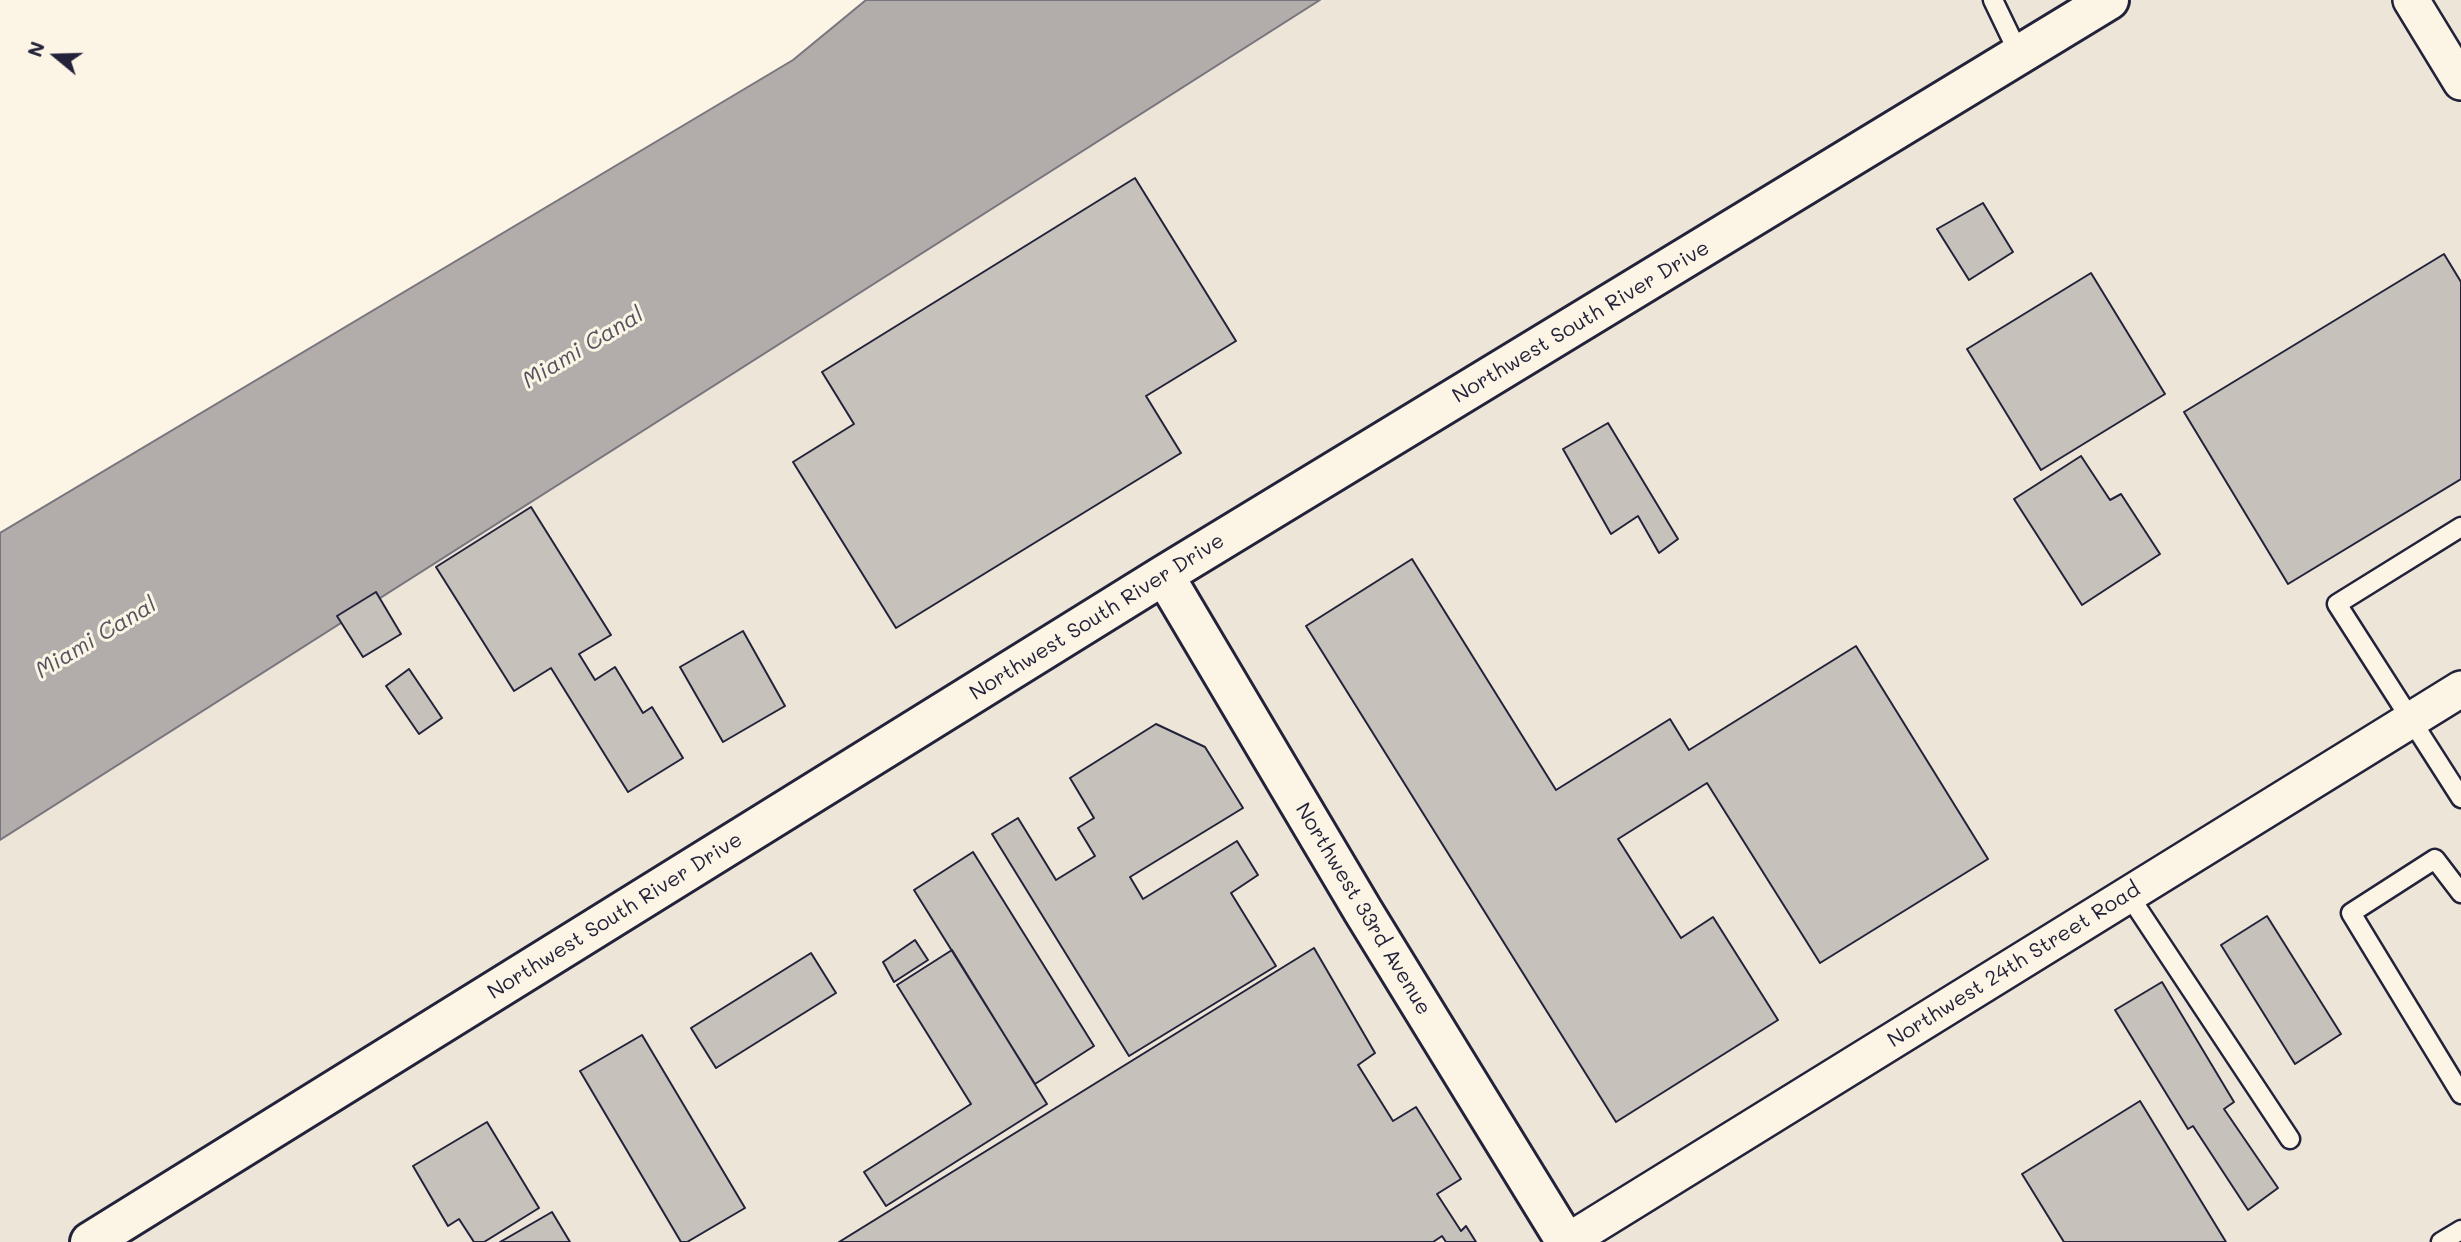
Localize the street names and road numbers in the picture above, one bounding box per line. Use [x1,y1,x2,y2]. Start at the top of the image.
street label: Northwest South River Drive [1448,235,1714,409]
street label: Northwest South River Drive [965,528,1229,706]
street label: Northwest 33rd Avenue [1290,798,1436,1020]
street label: Northwest South River Drive [483,827,747,1005]
street label: Northwest 24th Street Road [1883,877,2145,1053]

